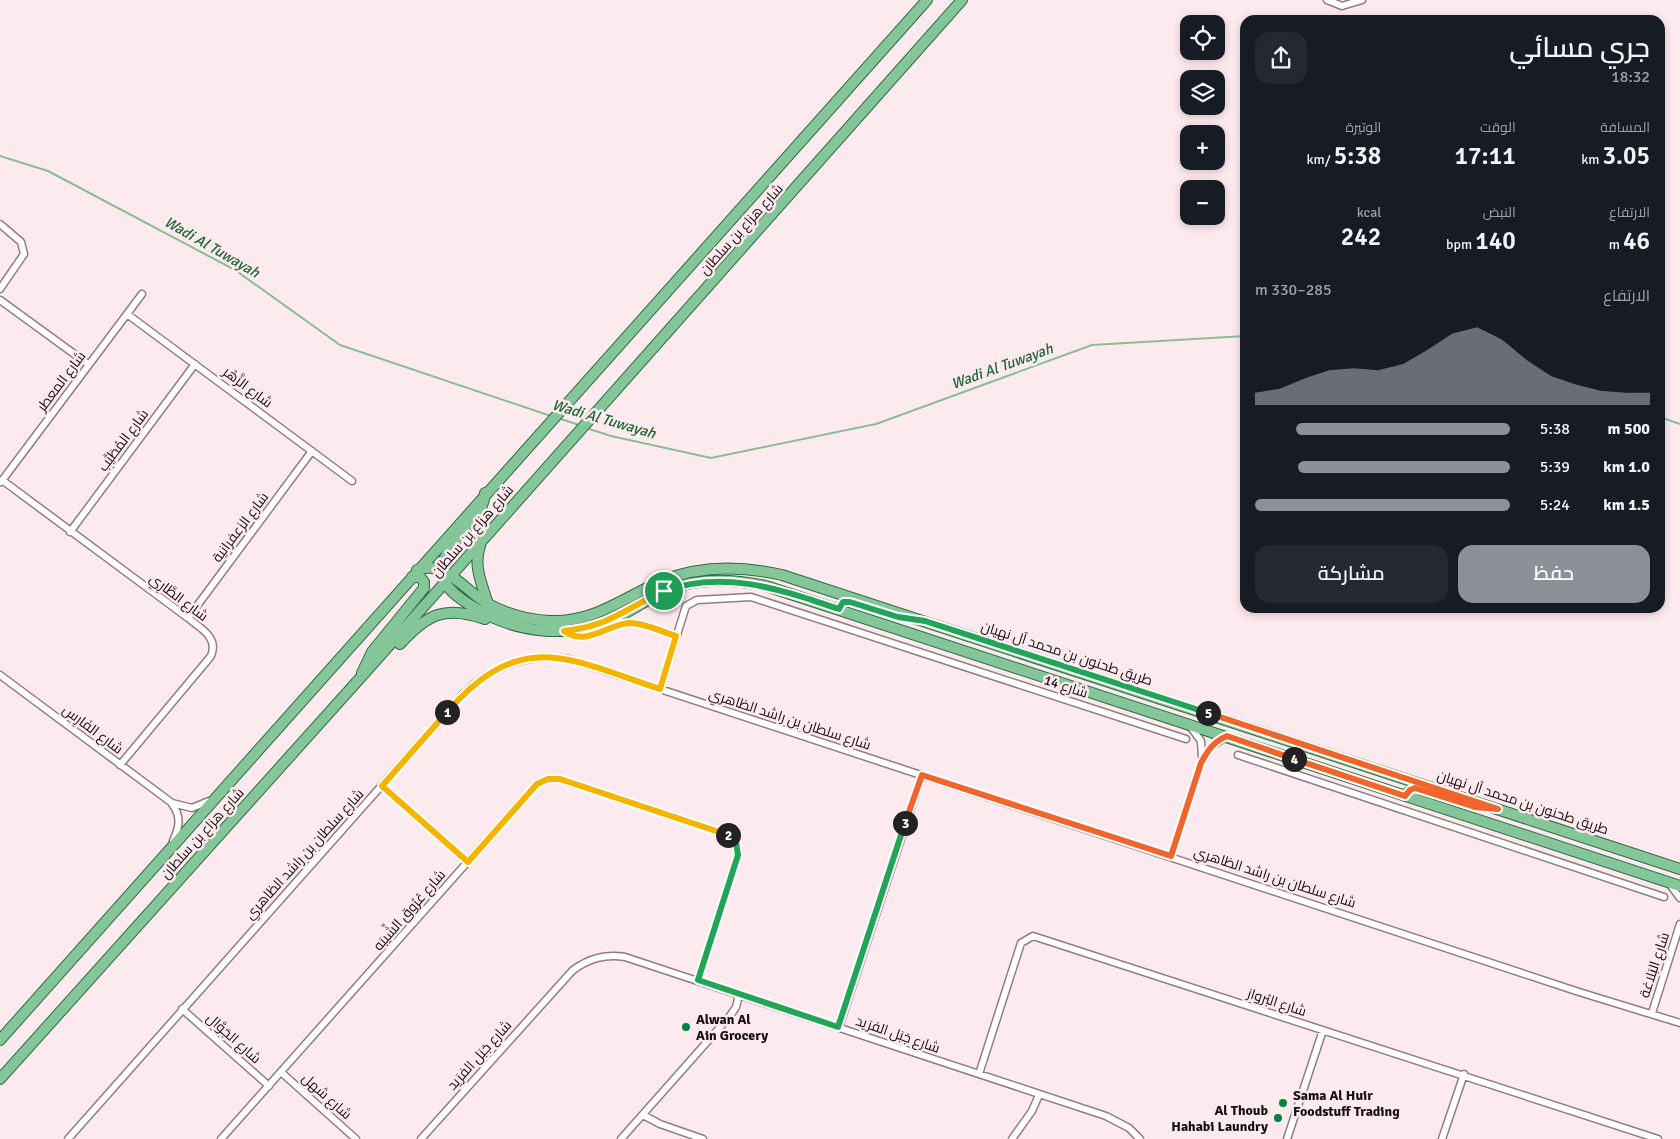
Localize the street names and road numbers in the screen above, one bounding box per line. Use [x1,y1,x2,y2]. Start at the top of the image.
street label: شارع هزاع بن سلطان [696,180,787,278]
street label: شارع المعطر [33,348,90,416]
street label: شارع الزَّهْر [219,362,277,411]
street label: شارع المُطَيَّب [95,406,152,475]
street label: شارع هزاع بن سلطان [428,482,517,581]
street label: شارع الزعفرانية [209,489,272,566]
street label: شارع الطَّارِي [144,570,211,627]
street label: طريق طحنون بن محمد آل نهيان [979,618,1155,689]
street label: شارع 14 [1042,671,1090,702]
street label: شارع سلطان بن راشد الظاهري [706,685,873,757]
street label: شارع الفَارِس [59,701,126,758]
street label: طريق طحنون بن محمد آل نهيان [1435,767,1611,838]
street label: شارع هزاع بن سلطان [157,784,248,882]
street label: شارع سلطان بن راشد الظاهري [241,786,370,925]
street label: شارع سلطان بن راشد الظاهري [1191,843,1358,915]
street label: شارع عُرُوق الشِّيبَه [367,864,449,954]
street label: شارع البَلاغة [1636,930,1673,1000]
street label: شارع البُرواز [1244,985,1309,1020]
street label: شارع الجَوَّال [203,1009,264,1067]
street label: شارع جَبَل الفرَيد [853,1012,942,1057]
street label: شارع جَبَل الفرَيد [444,1017,515,1094]
street label: شارع شهل [298,1070,355,1123]

